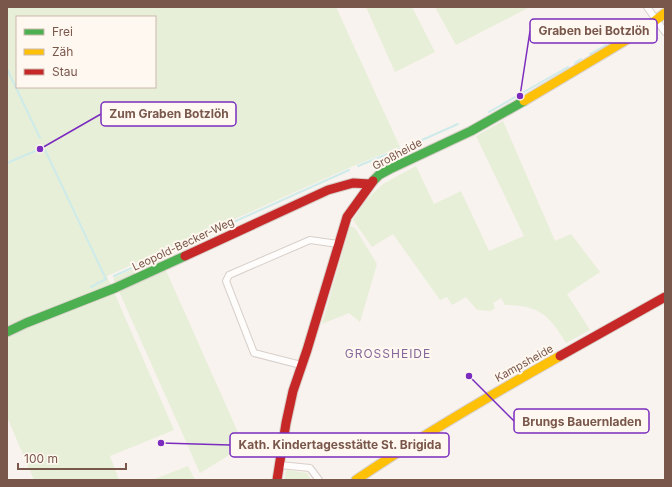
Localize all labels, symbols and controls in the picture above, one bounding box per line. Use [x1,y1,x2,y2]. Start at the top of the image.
legend [16,16,156,88]
callout: Graben bei Botzlöh [530,19,657,43]
text: Graben bei Botzlöh [538,23,650,38]
text: Frei [52,24,73,39]
text: Zäh [52,44,73,59]
text: Stau [52,64,78,79]
callout: Zum Graben Botzlöh [101,102,236,126]
text: Zum Graben Botzlöh [109,106,229,121]
street label: Großheide [370,135,424,173]
street label: Leopold-Becker-Weg [130,214,236,274]
street label: Kampsheide [492,341,556,385]
district label: GROSSHEIDE [345,346,431,361]
callout: Brungs Bauernladen [514,409,649,433]
text: Brungs Bauernladen [522,414,642,429]
callout: Kath. Kindertagesstätte St. Brigida [230,433,449,457]
text: Kath. Kindertagesstätte St. Brigida [239,437,441,452]
scale bar [18,445,126,471]
text: 100 m [24,451,58,466]

